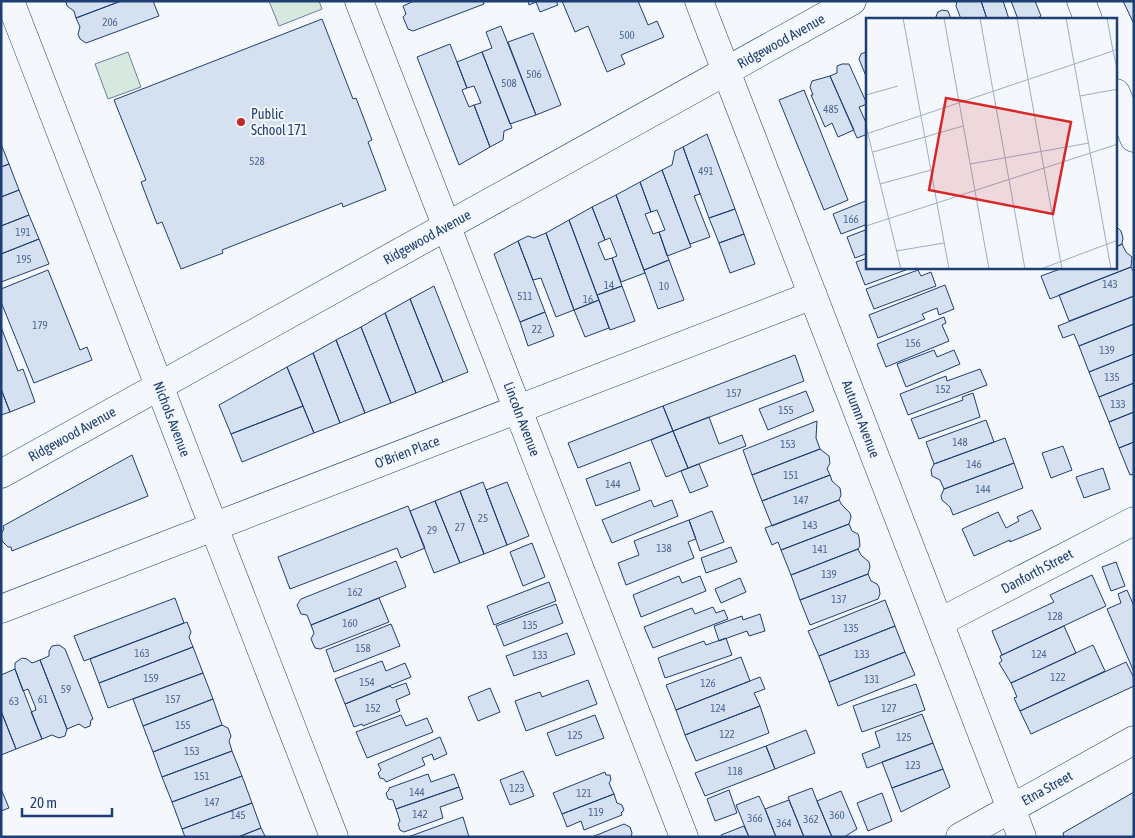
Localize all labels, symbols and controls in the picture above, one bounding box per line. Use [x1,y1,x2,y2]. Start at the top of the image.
street label: Ridgewood Avenue [734,10,828,72]
house number: 206 [102,16,118,28]
inset map [866,18,1118,269]
house number: 500 [619,29,635,41]
house number: 506 [526,68,542,80]
house number: 508 [501,77,517,89]
house number: 485 [823,103,839,115]
place label: Public School 171 [251,106,307,138]
marker: Public School 171 [235,116,247,128]
house number: 528 [249,155,265,167]
house number: 491 [698,165,714,177]
street label: Ridgewood Avenue [380,206,474,268]
house number: 166 [843,213,859,225]
house number: 191 [15,226,31,238]
house number: 195 [16,253,32,265]
house number: 143 [1102,278,1118,290]
house number: 14 [604,279,614,291]
house number: 10 [659,280,669,292]
house number: 511 [517,290,533,302]
house number: 16 [583,293,593,305]
house number: 179 [32,319,48,331]
house number: 22 [532,323,542,335]
house number: 156 [905,337,921,349]
house number: 139 [1099,344,1115,356]
house number: 135 [1104,371,1120,383]
street label: Autumn Avenue [839,378,883,460]
street label: Nichols Avenue [150,379,194,459]
street label: Lincoln Avenue [500,380,544,458]
house number: 152 [935,383,951,395]
house number: 157 [726,387,742,399]
house number: 133 [1110,398,1126,410]
street label: Ridgewood Avenue [25,403,119,465]
house number: 155 [778,404,794,416]
street label: O'Brien Place [372,432,442,472]
house number: 148 [952,436,968,448]
house number: 153 [780,438,796,450]
house number: 146 [966,458,982,470]
house number: 151 [783,469,799,481]
house number: 144 [605,478,621,490]
house number: 144 [975,483,991,495]
house number: 147 [793,494,809,506]
house number: 25 [478,512,488,524]
house number: 143 [802,519,818,531]
house number: 27 [455,521,465,533]
house number: 29 [427,524,437,536]
house number: 138 [656,542,672,554]
house number: 141 [812,543,828,555]
street label: Danforth Street [998,545,1076,597]
house number: 139 [821,568,837,580]
house number: 162 [347,586,363,598]
house number: 137 [831,593,847,605]
house number: 128 [1047,610,1063,622]
house number: 160 [342,617,358,629]
house number: 135 [522,619,538,631]
house number: 135 [843,622,859,634]
house number: 158 [355,642,371,654]
house number: 163 [134,647,150,659]
house number: 133 [854,648,870,660]
house number: 124 [1031,648,1047,660]
house number: 133 [532,649,548,661]
house number: 122 [1050,671,1066,683]
house number: 159 [143,672,159,684]
house number: 131 [864,673,880,685]
house number: 154 [359,676,375,688]
house number: 126 [700,677,716,689]
house number: 59 [61,683,71,695]
house number: 61 [38,693,48,705]
house number: 157 [165,693,181,705]
house number: 63 [9,695,19,707]
house number: 152 [365,702,381,714]
house number: 124 [710,702,726,714]
house number: 127 [881,702,897,714]
house number: 155 [175,719,191,731]
house number: 122 [719,728,735,740]
house number: 125 [567,729,583,741]
house number: 125 [896,731,912,743]
house number: 153 [184,745,200,757]
house number: 123 [905,759,921,771]
house number: 118 [727,765,743,777]
street label: Etna Street [1019,767,1075,809]
house number: 151 [194,770,210,782]
house number: 123 [509,782,525,794]
scale bar [22,786,112,818]
house number: 144 [409,786,425,798]
house number: 121 [576,787,592,799]
text: 20 m [30,794,57,811]
house number: 147 [204,796,220,808]
house number: 119 [588,806,604,818]
house number: 142 [412,808,428,820]
house number: 145 [230,809,246,821]
house number: 360 [829,809,845,821]
house number: 366 [747,812,763,824]
house number: 362 [803,813,819,825]
house number: 364 [776,817,792,829]

